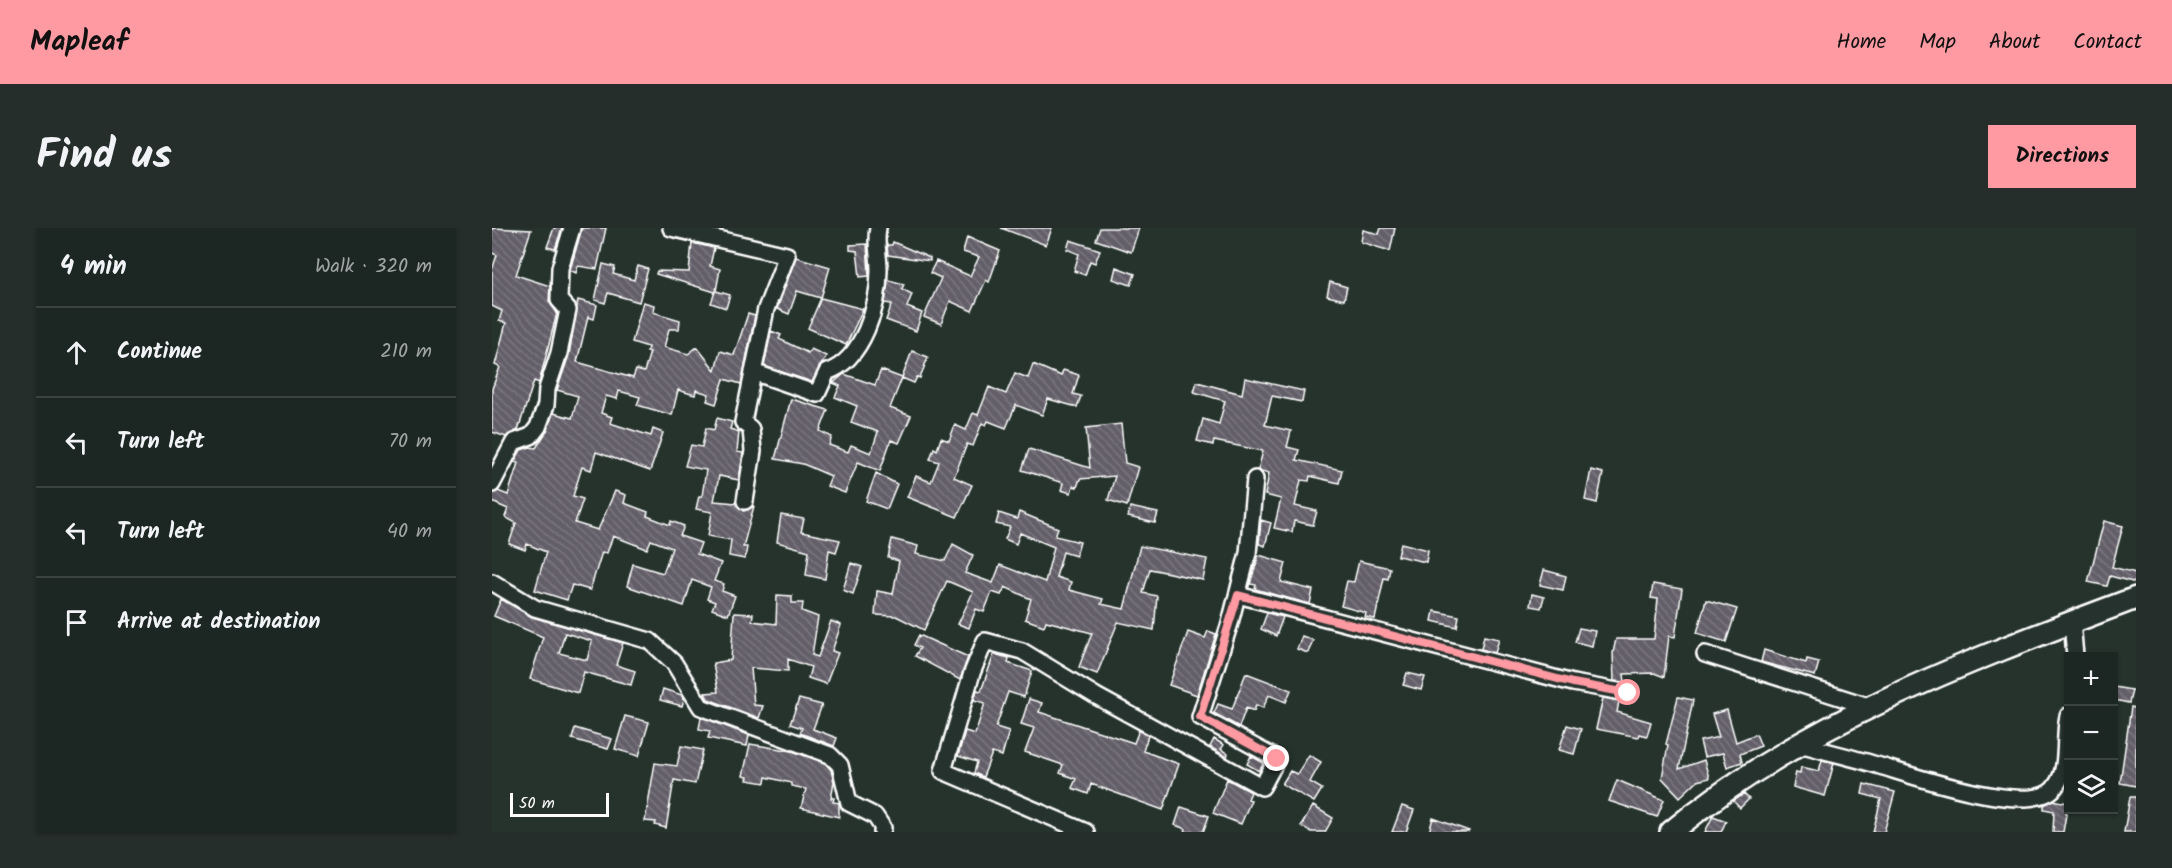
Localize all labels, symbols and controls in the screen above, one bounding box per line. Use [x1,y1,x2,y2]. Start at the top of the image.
text: Mapleaf [30,20,128,65]
text: Home [1837,26,1886,59]
text: Map [1919,26,1956,59]
text: About [1989,26,2040,59]
text: Contact [2073,26,2142,59]
text: Find us [36,123,172,190]
button: Directions [1988,125,2136,188]
text: 4 min [60,246,127,288]
text: Walk · 320 m [315,251,432,283]
text: Continue [117,335,202,370]
icon: ahead [60,336,93,369]
text: 210 m [380,336,432,368]
text: Turn left [117,425,204,460]
icon: left [60,426,93,459]
text: 70 m [389,426,432,458]
text: Turn left [117,515,204,550]
icon: left [60,516,93,549]
text: 40 m [387,516,432,548]
text: Arrive at destination [117,605,320,640]
icon: arrive [60,606,93,639]
map controls [2064,652,2118,814]
button: + [2064,652,2118,706]
route start [1614,679,1640,705]
button: − [2064,706,2118,760]
route end [1263,745,1289,771]
button: layers [2064,760,2118,814]
scale bar [510,790,609,818]
text: 50 m [519,791,555,816]

